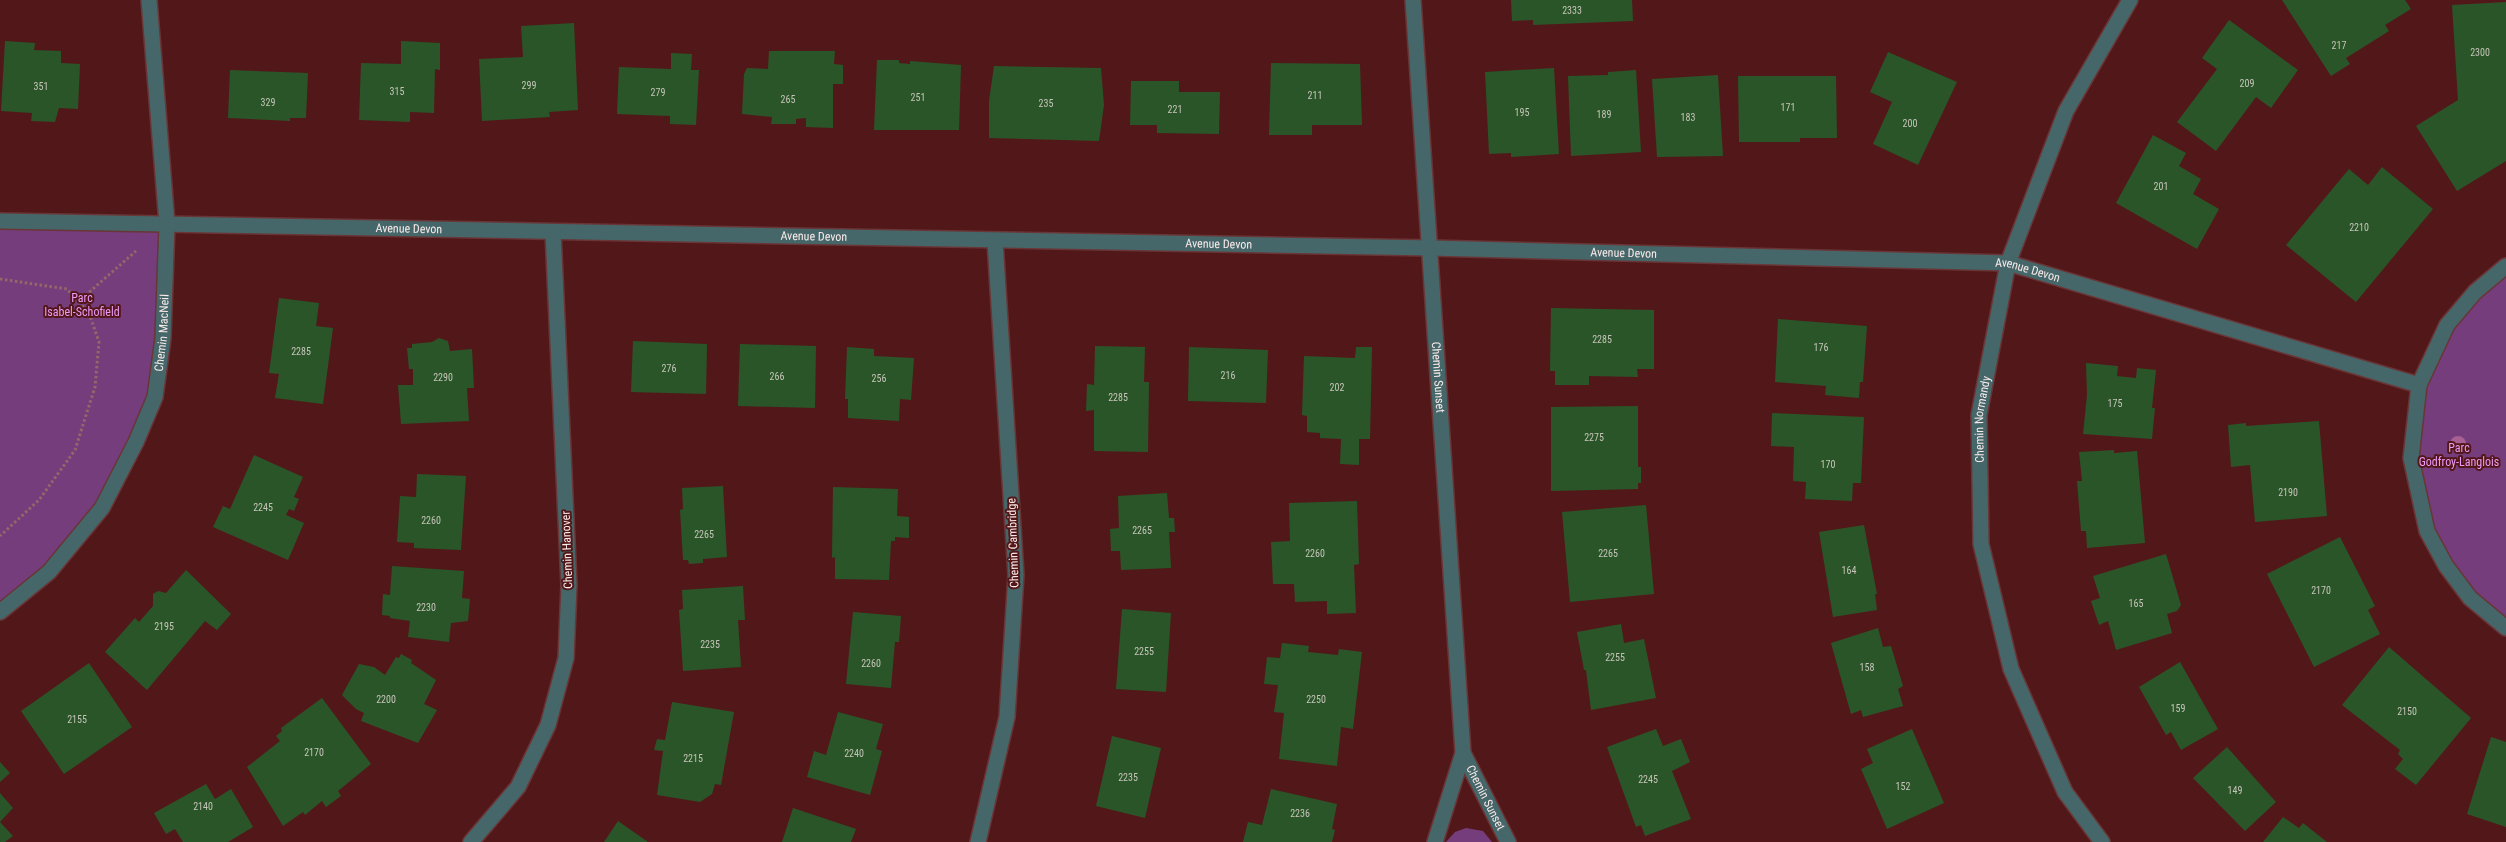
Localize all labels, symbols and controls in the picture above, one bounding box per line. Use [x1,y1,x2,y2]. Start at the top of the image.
house number: 2333 [1562,5,1582,16]
house number: 217 [2332,40,2346,51]
house number: 2300 [2470,47,2490,58]
house number: 209 [2240,78,2254,89]
house number: 299 [522,80,536,91]
house number: 351 [34,81,48,92]
house number: 315 [390,86,404,97]
house number: 279 [651,87,665,98]
house number: 211 [1308,90,1322,101]
house number: 251 [911,92,925,103]
house number: 265 [781,94,795,105]
house number: 329 [261,97,275,108]
house number: 235 [1039,98,1053,109]
house number: 171 [1781,102,1795,113]
house number: 221 [1168,104,1182,115]
house number: 195 [1515,107,1529,118]
house number: 189 [1597,109,1611,120]
house number: 183 [1681,112,1695,123]
house number: 200 [1903,118,1917,129]
house number: 201 [2154,181,2168,192]
street label: Avenue Devon [375,221,443,236]
house number: 2210 [2349,222,2369,233]
street label: Avenue Devon [780,229,847,244]
street label: Avenue Devon [1185,236,1252,252]
street label: Avenue Devon [1590,245,1657,261]
street label: Avenue Devon [1995,256,2062,285]
park label: Parc Isabel-Schofield [44,291,120,319]
street label: Chemin MacNeil [152,294,172,372]
house number: 2285 [1592,334,1612,345]
street label: Chemin Sunset [1429,341,1447,414]
house number: 176 [1814,342,1828,353]
house number: 2285 [291,346,311,357]
house number: 276 [662,363,676,374]
house number: 216 [1221,370,1235,381]
house number: 266 [770,371,784,382]
house number: 2290 [433,372,453,383]
house number: 256 [872,373,886,384]
street label: Chemin Normandy [1972,375,1993,463]
house number: 202 [1330,382,1344,393]
house number: 2285 [1108,392,1128,403]
house number: 175 [2108,398,2122,409]
house number: 2275 [1584,432,1604,443]
park label: Parc Godfroy-Langlois [2419,441,2499,469]
house number: 170 [1821,459,1835,470]
house number: 2190 [2278,487,2298,498]
street label: Chemin Cambridge [1004,497,1022,588]
house number: 2245 [253,502,273,513]
street label: Chemin Hanover [559,511,575,589]
house number: 2260 [421,515,441,526]
house number: 2265 [1132,525,1152,536]
house number: 2265 [694,529,714,540]
house number: 2260 [1305,548,1325,559]
house number: 2265 [1598,548,1618,559]
house number: 164 [1842,565,1856,576]
house number: 2170 [2311,585,2331,596]
house number: 165 [2129,598,2143,609]
house number: 2230 [416,602,436,613]
house number: 2195 [154,621,174,632]
house number: 2235 [700,639,720,650]
house number: 2255 [1134,646,1154,657]
house number: 2255 [1605,652,1625,663]
house number: 2260 [861,658,881,669]
house number: 158 [1860,662,1874,673]
house number: 2200 [376,694,396,705]
house number: 2250 [1306,694,1326,705]
house number: 159 [2171,703,2185,714]
house number: 2150 [2397,706,2417,717]
house number: 2155 [67,714,87,725]
house number: 2170 [304,747,324,758]
house number: 2240 [844,748,864,759]
house number: 2215 [683,753,703,764]
street label: Chemin Sunset [1463,763,1508,833]
house number: 2235 [1118,772,1138,783]
house number: 2245 [1638,774,1658,785]
house number: 152 [1896,781,1910,792]
house number: 149 [2228,785,2242,796]
house number: 2140 [193,801,213,812]
house number: 2236 [1290,808,1310,819]

